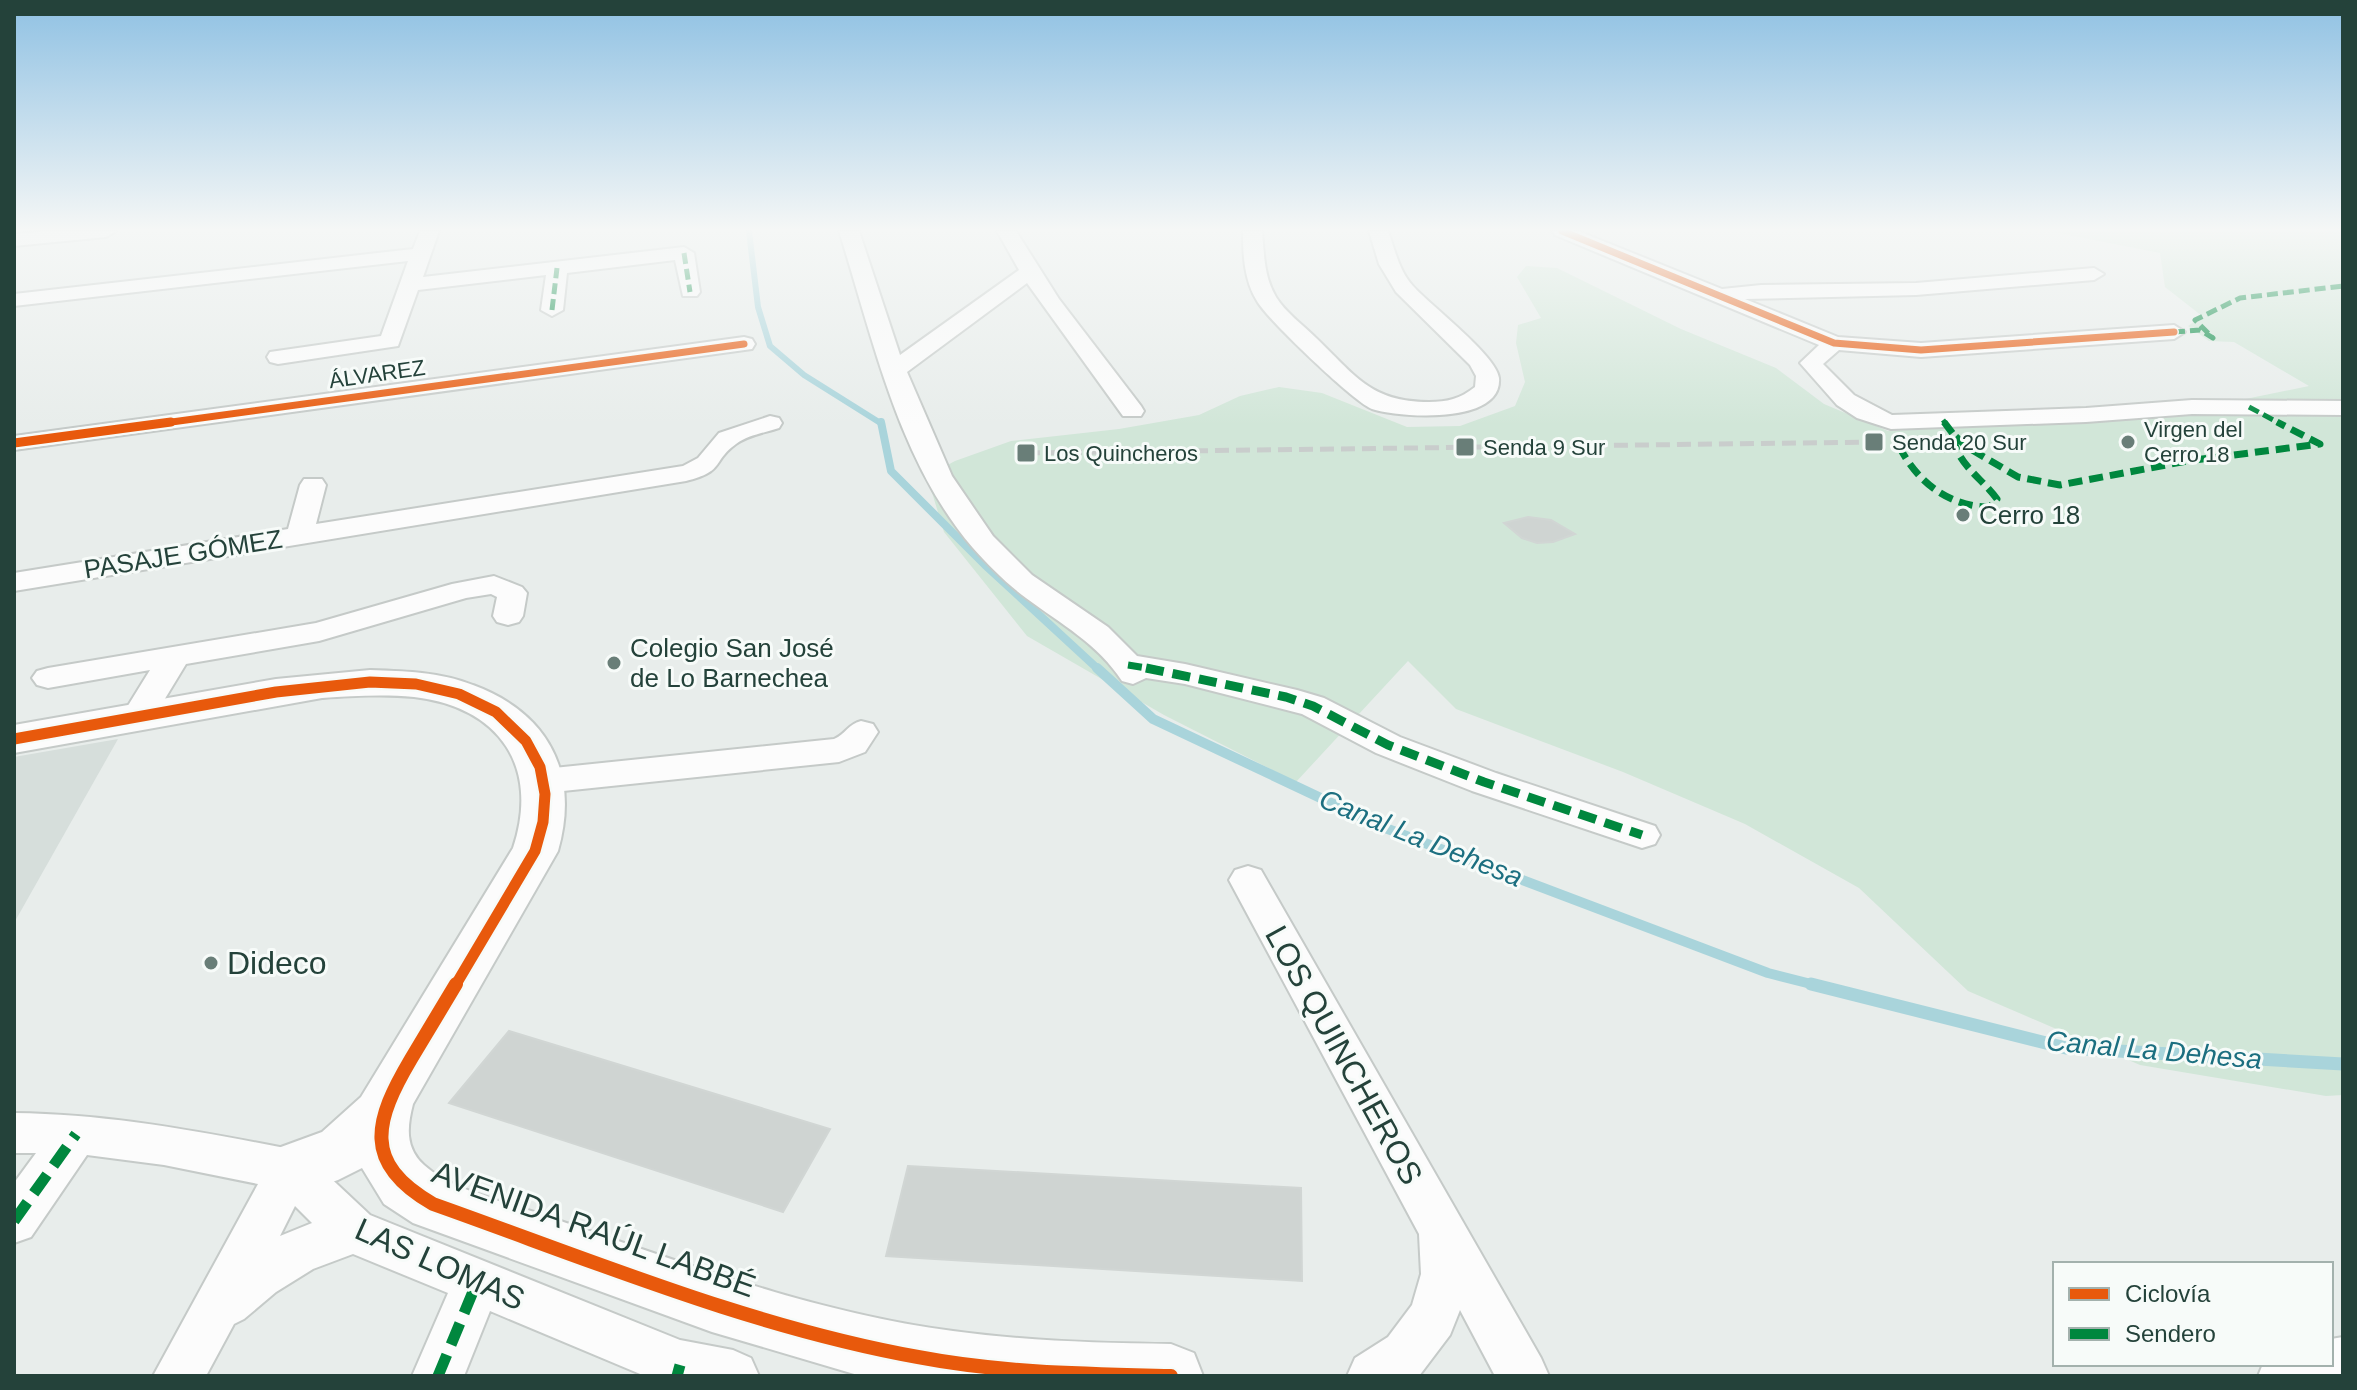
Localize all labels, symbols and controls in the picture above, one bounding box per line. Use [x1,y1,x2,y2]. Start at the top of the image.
street label: ÁLVAREZ [327,355,427,393]
place label: Virgen del Cerro 18 [2144,417,2243,467]
place label: Senda 20 Sur [1892,430,2027,455]
marker: Senda 20 Sur [1863,431,1885,453]
marker: Virgen del Cerro 18 [2119,433,2137,451]
place label: Senda 9 Sur [1483,435,1605,460]
marker: Senda 9 Sur [1454,436,1476,458]
place label: Los Quincheros [1044,441,1198,466]
marker: Los Quincheros [1015,442,1037,464]
place label: Cerro 18 [1979,500,2080,530]
marker: Cerro 18 [1954,506,1972,524]
street label: PASAJE GÓMEZ [82,523,284,584]
place label: Colegio San José de Lo Barnechea [630,633,834,693]
marker: Colegio San José de Lo Barnechea [605,654,623,672]
water label: Canal La Dehesa [1315,783,1527,893]
street label: LOS QUINCHEROS [1258,920,1430,1190]
place label: Dideco [227,945,327,981]
marker: Dideco [202,954,220,972]
water label: Canal La Dehesa [2045,1025,2263,1075]
street label: AVENIDA RAÚL LABBÉ [427,1154,761,1304]
street label: LAS LOMAS [350,1211,530,1317]
legend [2053,1262,2333,1366]
text: Ciclovía [2125,1280,2211,1307]
text: Sendero [2125,1320,2216,1347]

